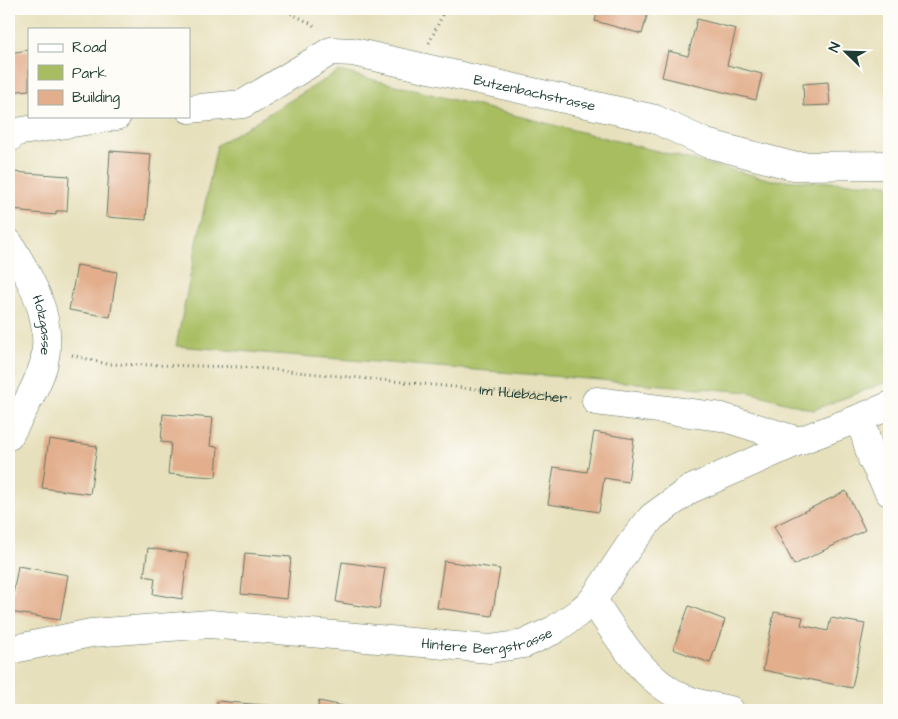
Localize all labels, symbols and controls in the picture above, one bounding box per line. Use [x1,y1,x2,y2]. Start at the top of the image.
legend [28,28,190,118]
north arrow [820,28,870,78]
text: Road [72,37,107,58]
text: N [824,39,846,55]
text: Park [72,63,107,84]
street label: Butzenbachstrasse [472,70,598,117]
text: Building [72,87,120,109]
street label: Holzgasse [27,292,55,357]
street label: Im Huebacher [479,380,568,409]
street label: Hintere Bergstrasse [420,623,556,660]

